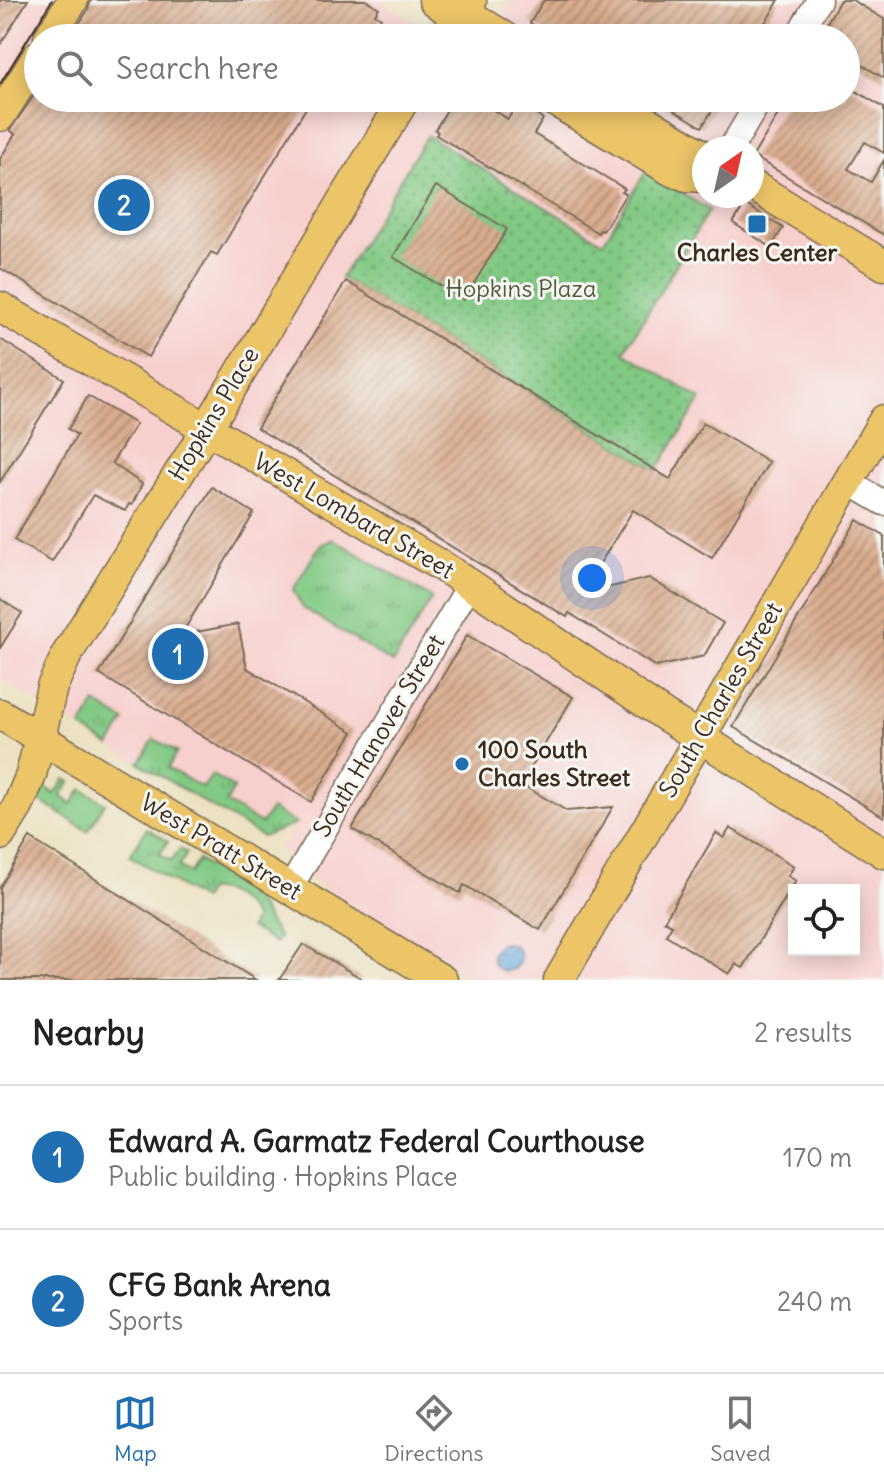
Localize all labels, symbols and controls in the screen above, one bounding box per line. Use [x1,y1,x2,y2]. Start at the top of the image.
search box [24,24,860,112]
icon: search [52,46,96,90]
text: Search here [116,49,279,87]
north arrow [692,136,764,208]
pin: 2 [98,175,150,235]
marker: Charles Center [746,213,768,235]
place label: Charles Center [677,237,837,267]
park label: Hopkins Plaza [445,273,597,303]
street label: Hopkins Place [161,341,265,486]
street label: West Lombard Street [249,446,460,585]
your location [572,558,612,598]
street label: South Charles Street [652,596,788,803]
pin: 1 [152,624,204,684]
street label: South Hanover Street [306,629,450,842]
place label: 100 South Charles Street [478,734,631,792]
marker: 100 South Charles Street [453,755,471,773]
street label: West Pratt Street [136,786,307,906]
map controls [788,884,860,956]
button: locate [788,884,860,956]
text: Nearby [32,1011,145,1054]
text: 2 results [754,1016,852,1049]
text: Edward A. Garmatz Federal Courthouse [108,1122,645,1160]
text: 1 [53,1141,63,1174]
text: 170 m [783,1141,852,1174]
text: Public building · Hopkins Place [108,1160,457,1193]
text: CFG Bank Arena [108,1266,331,1304]
text: 2 [51,1285,65,1318]
text: 240 m [777,1285,852,1318]
text: Sports [108,1304,183,1337]
tab: Map [113,1391,157,1467]
tab: Directions [384,1391,484,1467]
tab: Saved [710,1391,771,1467]

